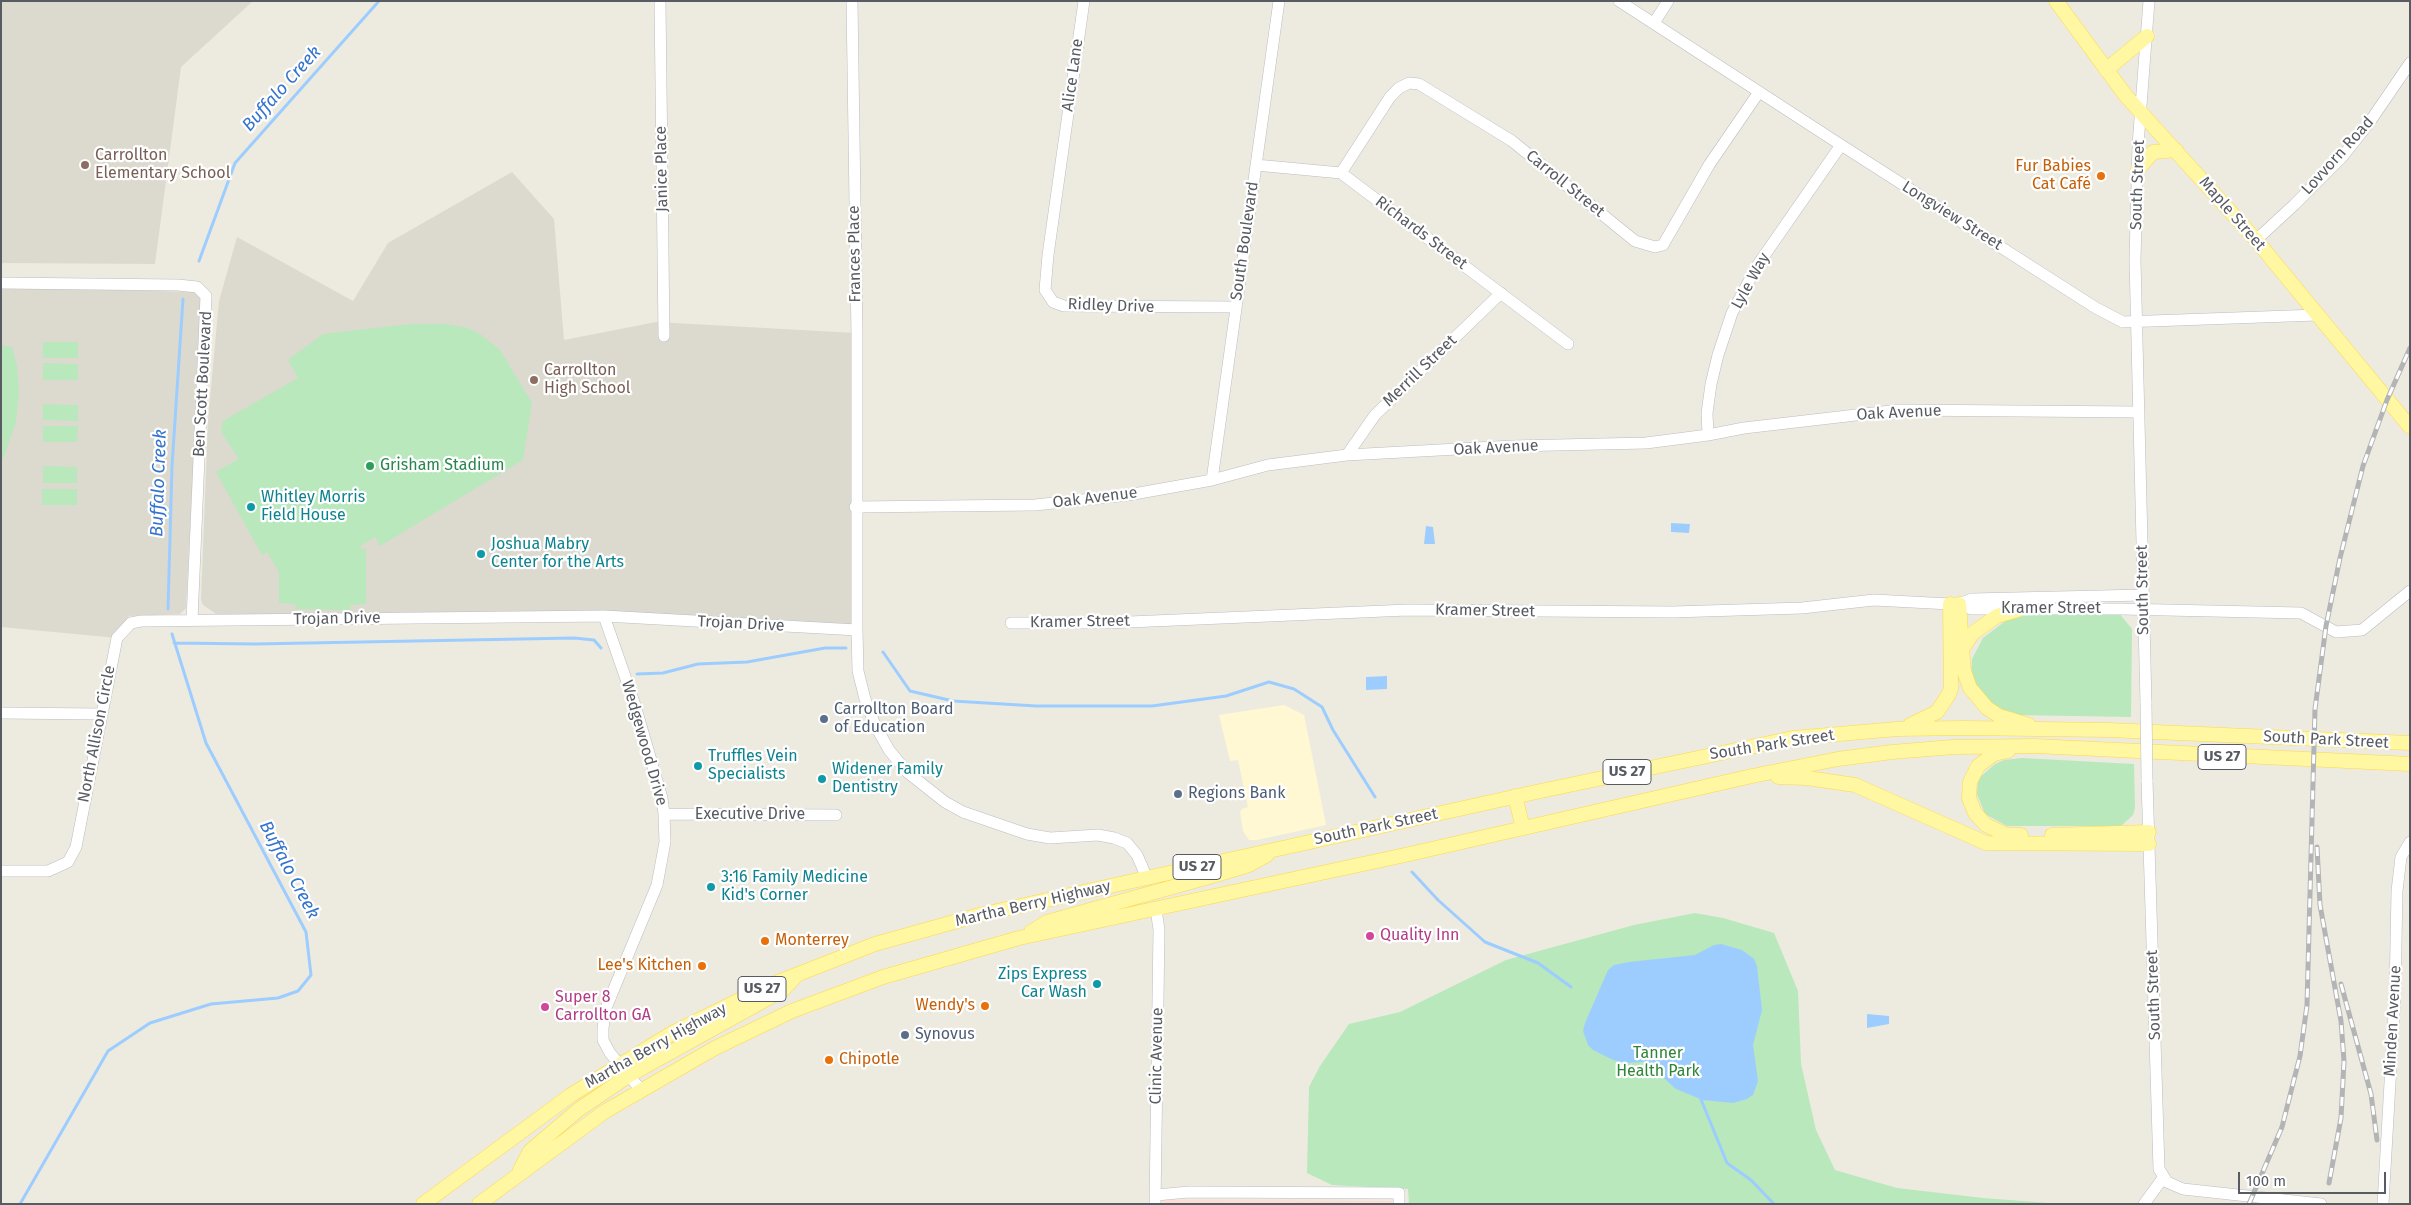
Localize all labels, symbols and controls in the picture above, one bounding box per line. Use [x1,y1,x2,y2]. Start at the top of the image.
street label: Alice Lane [1058,37,1088,113]
water label: Buffalo Creek [238,42,326,136]
street label: Lovvorn Road [2298,113,2378,199]
street label: Janice Place [652,126,672,212]
street label: South Street [2127,140,2149,230]
place label: Carrollton Elementary School [95,146,230,184]
street label: Carroll Street [1522,146,1608,222]
place label: Fur Babies Cat Café [2015,157,2091,195]
marker: Carrollton Elementary School [79,159,91,171]
marker: Fur Babies Cat Café [2095,170,2107,182]
street label: Maple Street [2195,173,2269,255]
street label: Longview Street [1898,177,2006,255]
street label: South Boulevard [1227,180,1263,302]
street label: Richards Street [1371,192,1471,274]
street label: Frances Place [845,205,865,303]
street label: Lyle Way [1728,250,1774,312]
street label: Ridley Drive [1067,295,1155,317]
street label: Ben Scott Boulevard [190,310,216,458]
street label: Merrill Street [1379,331,1461,411]
place label: Carrollton High School [544,361,630,399]
marker: Carrollton High School [528,374,540,386]
street label: Oak Avenue [1856,401,1942,425]
water label: Buffalo Creek [146,429,172,537]
street label: Oak Avenue [1453,436,1539,460]
place label: Grisham Stadium [380,456,504,476]
marker: Grisham Stadium [364,460,376,472]
street label: Oak Avenue [1052,483,1138,513]
place label: Whitley Morris Field House [261,488,365,526]
marker: Whitley Morris Field House [245,501,257,513]
place label: Joshua Mabry Center for the Arts [491,535,624,573]
street label: South Street [2133,545,2153,635]
marker: Joshua Mabry Center for the Arts [475,548,487,560]
street label: Kramer Street [2001,599,2101,619]
street label: Kramer Street [1435,601,1535,621]
street label: Trojan Drive [293,609,381,629]
street label: Trojan Drive [697,612,785,636]
street label: Kramer Street [1030,612,1130,632]
street label: North Allison Circle [74,664,120,804]
street label: Wedgewood Drive [617,678,671,808]
place label: Carrollton Board of Education [834,700,953,738]
marker: Carrollton Board of Education [818,713,830,725]
street label: South Park Street [1708,726,1836,764]
street label: South Park Street [2263,727,2389,753]
road number: US 27 [2198,744,2246,770]
place label: Truffles Vein Specialists [708,747,798,785]
marker: Truffles Vein Specialists [692,760,704,772]
place label: Widener Family Dentistry [832,760,943,798]
road number: US 27 [1603,760,1651,784]
marker: Widener Family Dentistry [816,773,828,785]
place label: Regions Bank [1188,784,1285,804]
marker: Regions Bank [1172,788,1184,800]
street label: Executive Drive [695,805,805,825]
street label: South Park Street [1312,805,1440,849]
water label: Buffalo Creek [254,817,324,923]
road number: US 27 [1173,854,1221,880]
place label: 3:16 Family Medicine Kid's Corner [721,868,868,906]
street label: Martha Berry Highway [953,877,1113,931]
marker: 3:16 Family Medicine Kid's Corner [705,881,717,893]
place label: Quality Inn [1380,926,1459,946]
marker: Quality Inn [1364,930,1376,942]
place label: Monterrey [775,931,849,951]
marker: Monterrey [759,935,771,947]
street label: South Street [2143,950,2165,1040]
place label: Lee's Kitchen [598,956,692,976]
marker: Lee's Kitchen [696,960,708,972]
place label: Zips Express Car Wash [998,965,1087,1003]
street label: Minden Avenue [2380,965,2406,1077]
road number: US 27 [738,976,786,1002]
marker: Zips Express Car Wash [1091,978,1103,990]
place label: Super 8 Carrollton GA [555,988,651,1026]
place label: Wendy's [916,996,975,1016]
street label: Martha Berry Highway [582,999,730,1093]
marker: Wendy's [979,1000,991,1012]
marker: Super 8 Carrollton GA [539,1001,551,1013]
street label: Clinic Avenue [1147,1007,1167,1105]
place label: Synovus [915,1025,975,1045]
marker: Synovus [899,1029,911,1041]
park label: Tanner Health Park [1616,1044,1700,1082]
place label: Chipotle [839,1050,899,1070]
marker: Chipotle [823,1054,835,1066]
scale bar [2241,1162,2388,1194]
text: 100 m [2246,1172,2286,1190]

